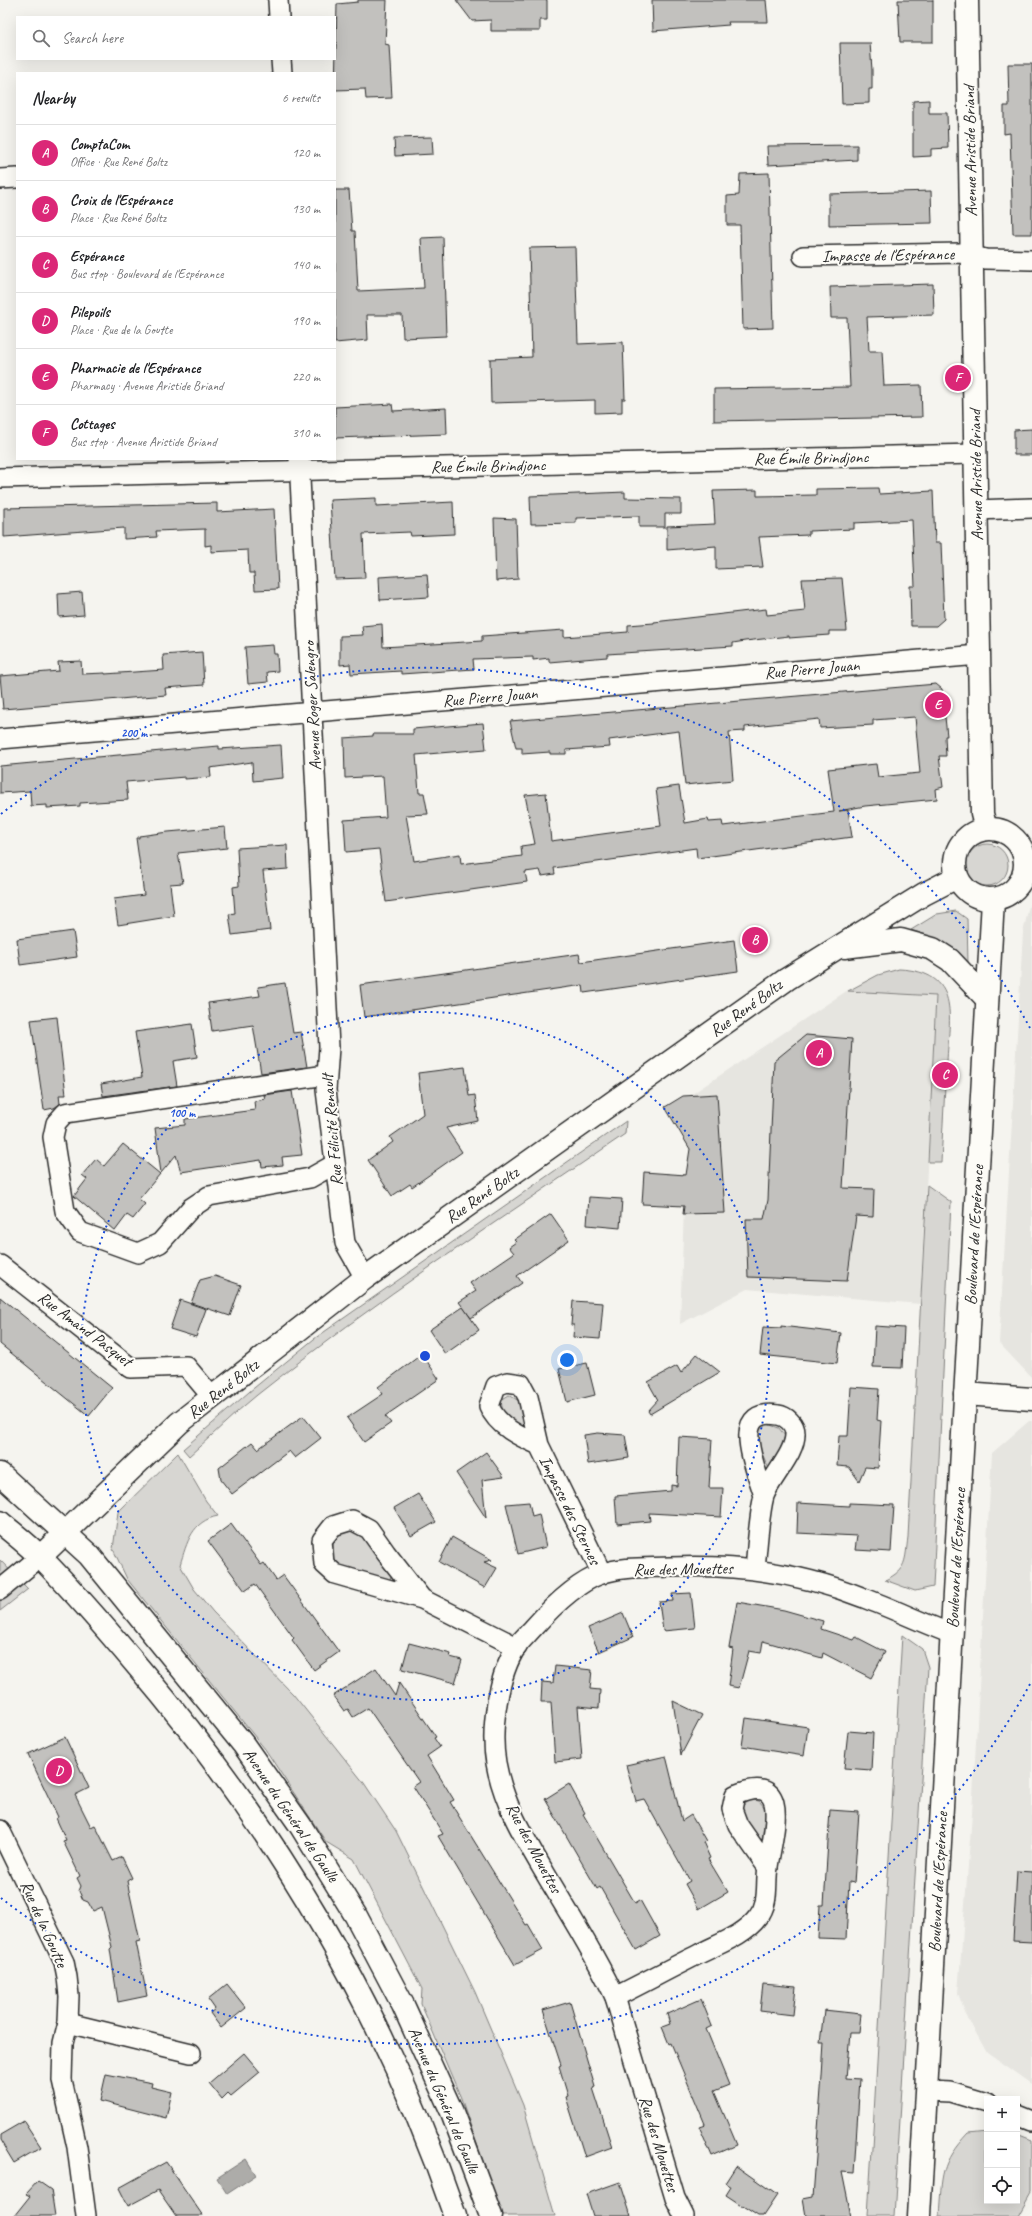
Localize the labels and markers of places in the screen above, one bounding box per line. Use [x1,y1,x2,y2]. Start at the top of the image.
pin: F [945,363,971,393]
pin: E [925,690,951,720]
pin: B [742,925,768,955]
pin: A [806,1038,832,1068]
pin: C [932,1060,958,1090]
centre of rings [418,1349,432,1363]
pin: D [46,1756,72,1786]

